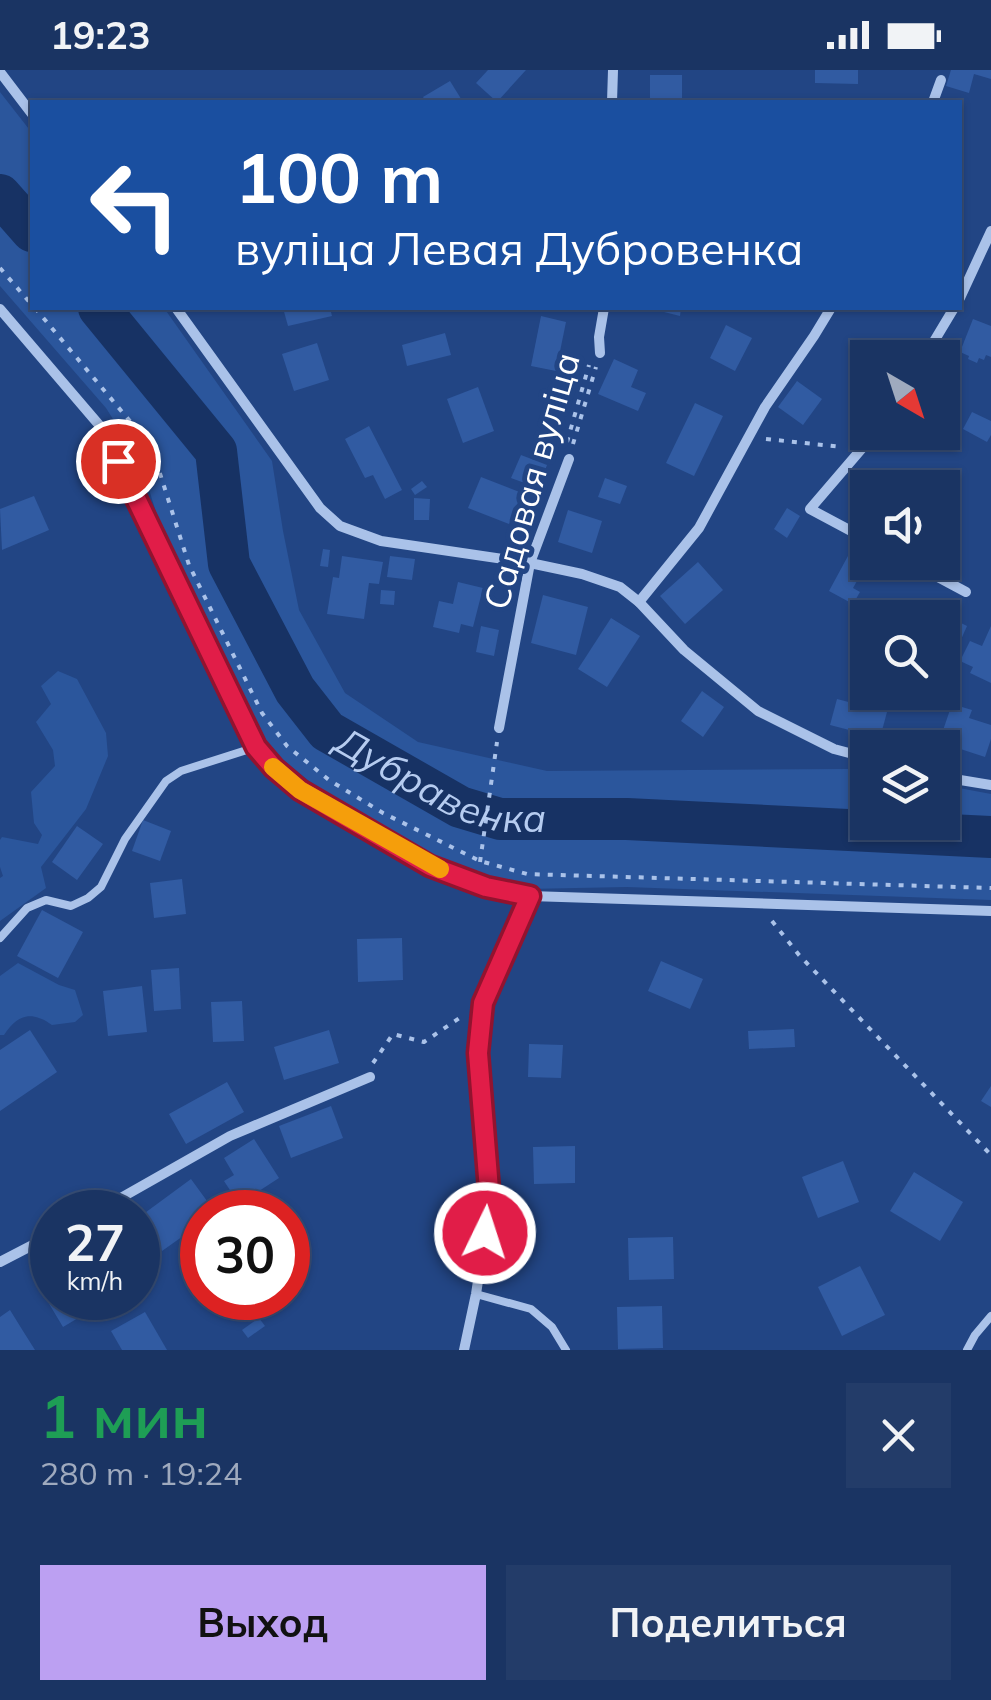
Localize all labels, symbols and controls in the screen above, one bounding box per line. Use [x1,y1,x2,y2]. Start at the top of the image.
text: 19:23 [50,11,151,59]
text: 100 m [235,133,443,221]
icon: left [70,140,200,270]
text: вуліца Левая Дубровенка [235,220,804,276]
north arrow [850,340,960,450]
map controls [850,340,960,840]
street label: Садовая вуліца [473,347,589,614]
pin [76,419,161,504]
icon: arrive [91,434,146,489]
button: sound [850,470,960,580]
button: search [850,600,960,710]
water label: Дубравенка [326,715,546,842]
button: layers [850,730,960,840]
position arrow [433,1181,537,1285]
speed limit sign: 30 [180,1190,310,1320]
text: 27 [65,1211,125,1274]
text: km/h [67,1265,123,1296]
text: 1 мин [40,1378,208,1453]
button: close [846,1383,951,1488]
text: 280 m · 19:24 [40,1453,242,1493]
button: Выход [40,1565,486,1680]
button: Поделиться [506,1565,951,1680]

